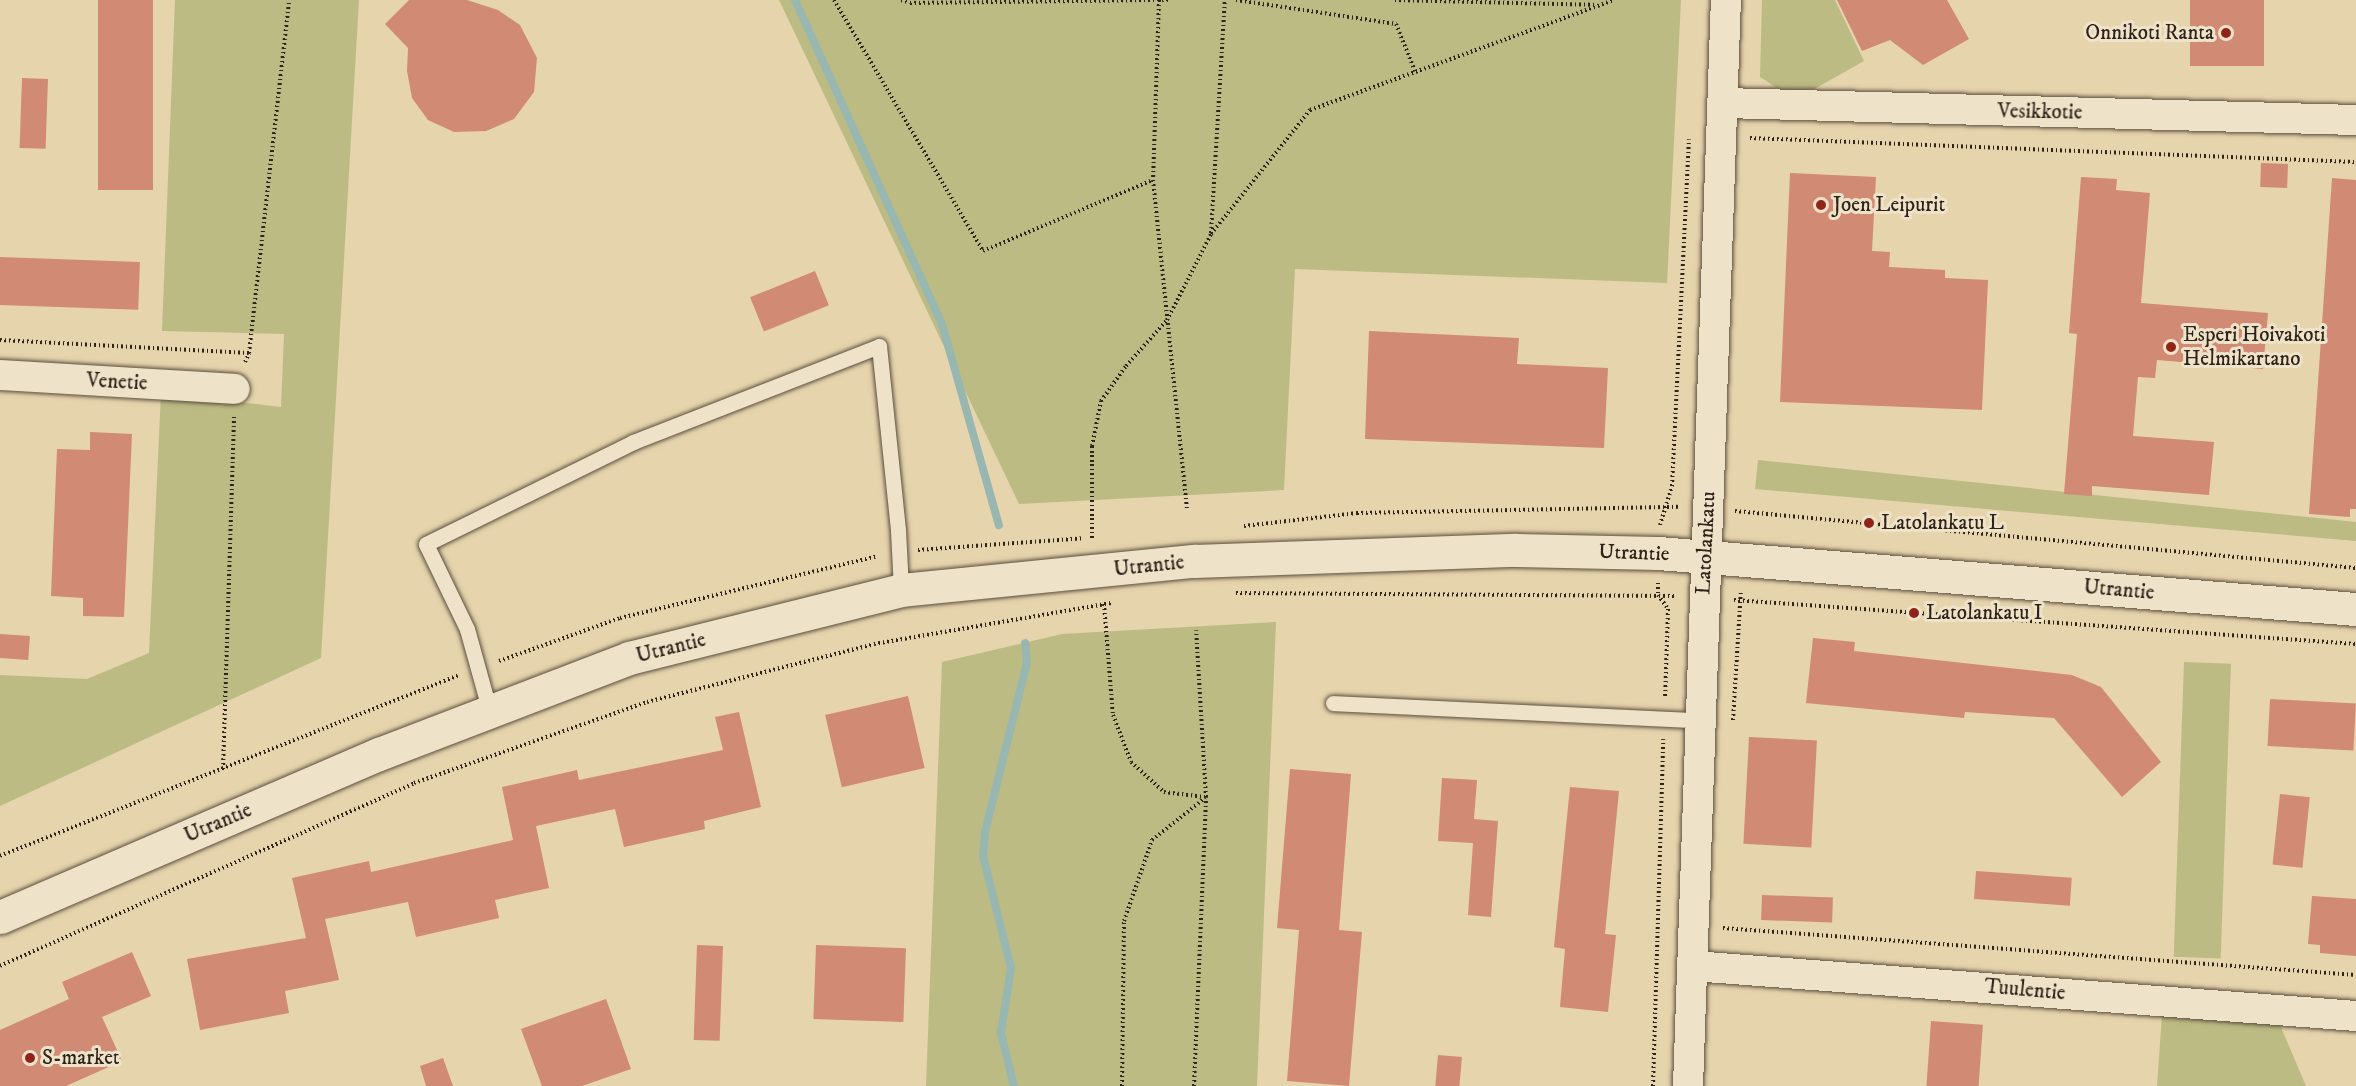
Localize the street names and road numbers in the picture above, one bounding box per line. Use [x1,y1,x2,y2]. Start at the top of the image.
street label: Vesikkotie [1997,99,2083,125]
street label: Venetie [86,368,148,396]
street label: Latolankatu [1691,491,1721,595]
street label: Utrantie [1598,539,1670,567]
street label: Utrantie [1112,550,1186,582]
street label: Utrantie [2083,574,2155,606]
street label: Utrantie [634,627,708,669]
street label: Utrantie [180,798,256,848]
street label: Tuulentie [1983,974,2067,1006]

